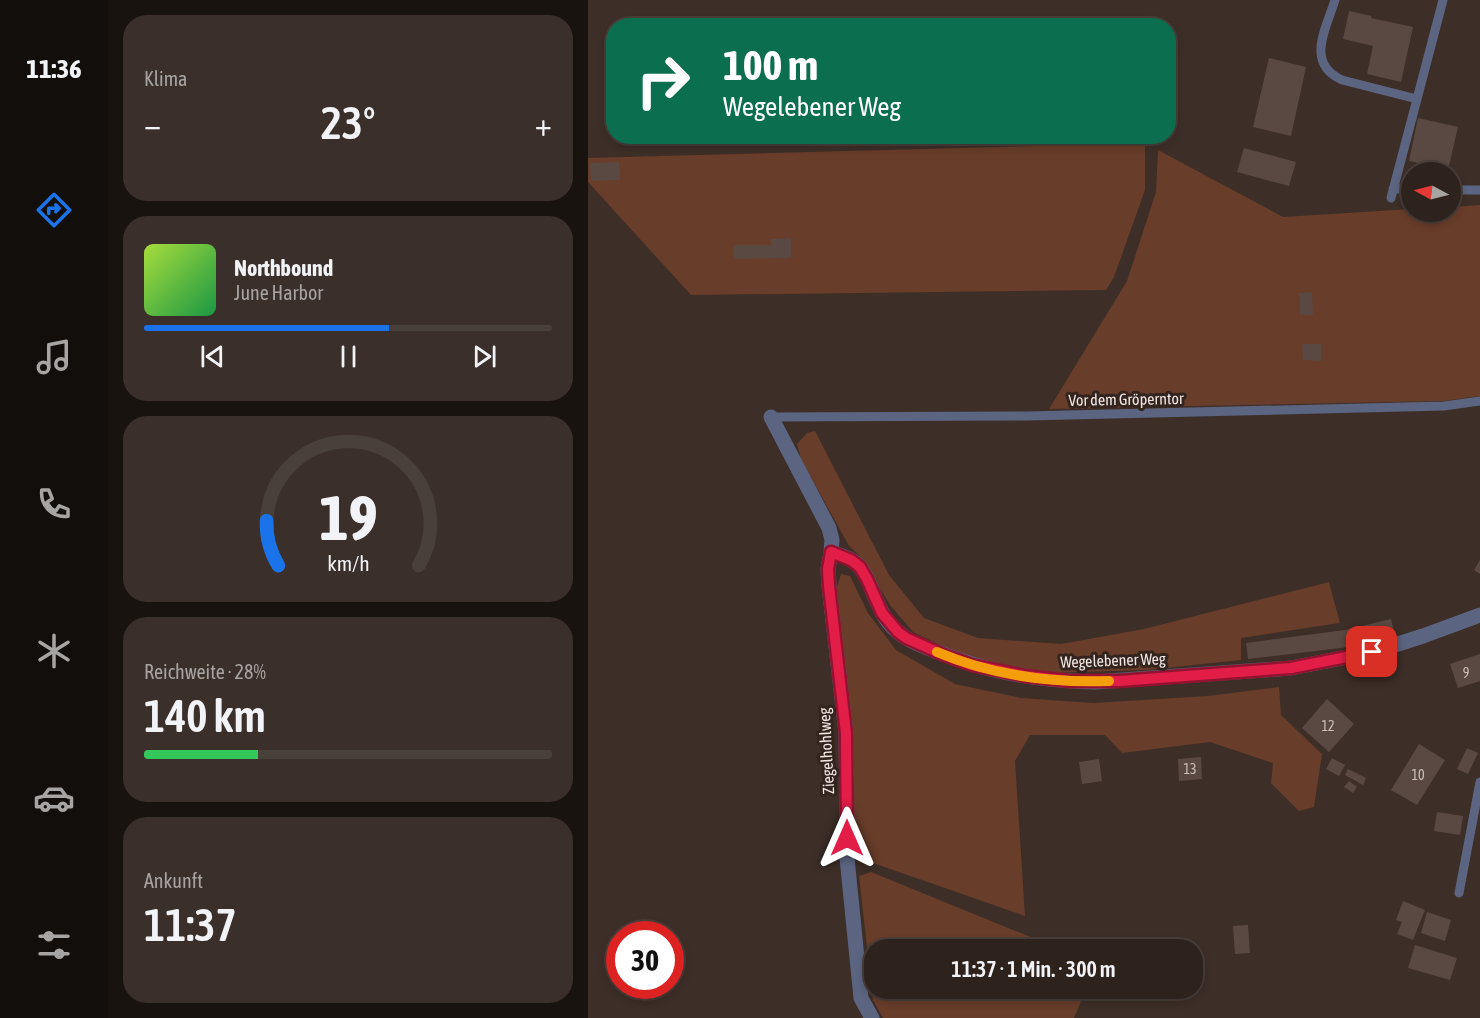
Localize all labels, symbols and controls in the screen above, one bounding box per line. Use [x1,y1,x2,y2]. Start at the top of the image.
text: 100 m [723,41,818,89]
icon: right [624,42,702,120]
text: 11:36 [26,53,82,84]
text: Klima [144,67,187,90]
text: Wegelebener Weg [723,91,901,122]
text: 23° [321,97,375,149]
text: − [144,105,161,143]
text: + [535,105,552,143]
north arrow [1401,162,1461,222]
map controls [1401,162,1461,222]
icon: directions [33,189,75,231]
text: Northbound [234,255,333,281]
text: June Harbor [234,281,323,304]
icon: music [33,336,75,378]
icon: previous [196,340,229,373]
icon: pause [332,340,365,373]
icon: next [468,340,501,373]
street label: Vor dem Gröperntor [1068,389,1184,410]
text: 19 [319,482,377,553]
icon: phone [33,483,75,525]
text: km/h [327,551,369,576]
pin [1346,626,1397,677]
icon: climate [33,630,75,672]
icon: arrive [1355,635,1388,668]
street label: Wegelebener Weg [1060,649,1166,672]
text: Reichweite · 28% [144,660,266,683]
house number: 9 [1463,665,1469,681]
text: 140 km [144,690,266,742]
street label: Ziegelhohlweg [815,707,838,795]
house number: 12 [1321,718,1335,734]
house number: 13 [1183,761,1197,777]
house number: 10 [1411,767,1425,783]
icon: car [33,777,75,819]
position arrow [815,806,879,870]
text: Ankunft [144,869,203,892]
text: 11:37 [144,899,237,951]
speed limit sign: 30 [606,921,684,999]
icon: filters [33,924,75,966]
text: 11:37 · 1 Min. · 300 m [951,956,1116,982]

